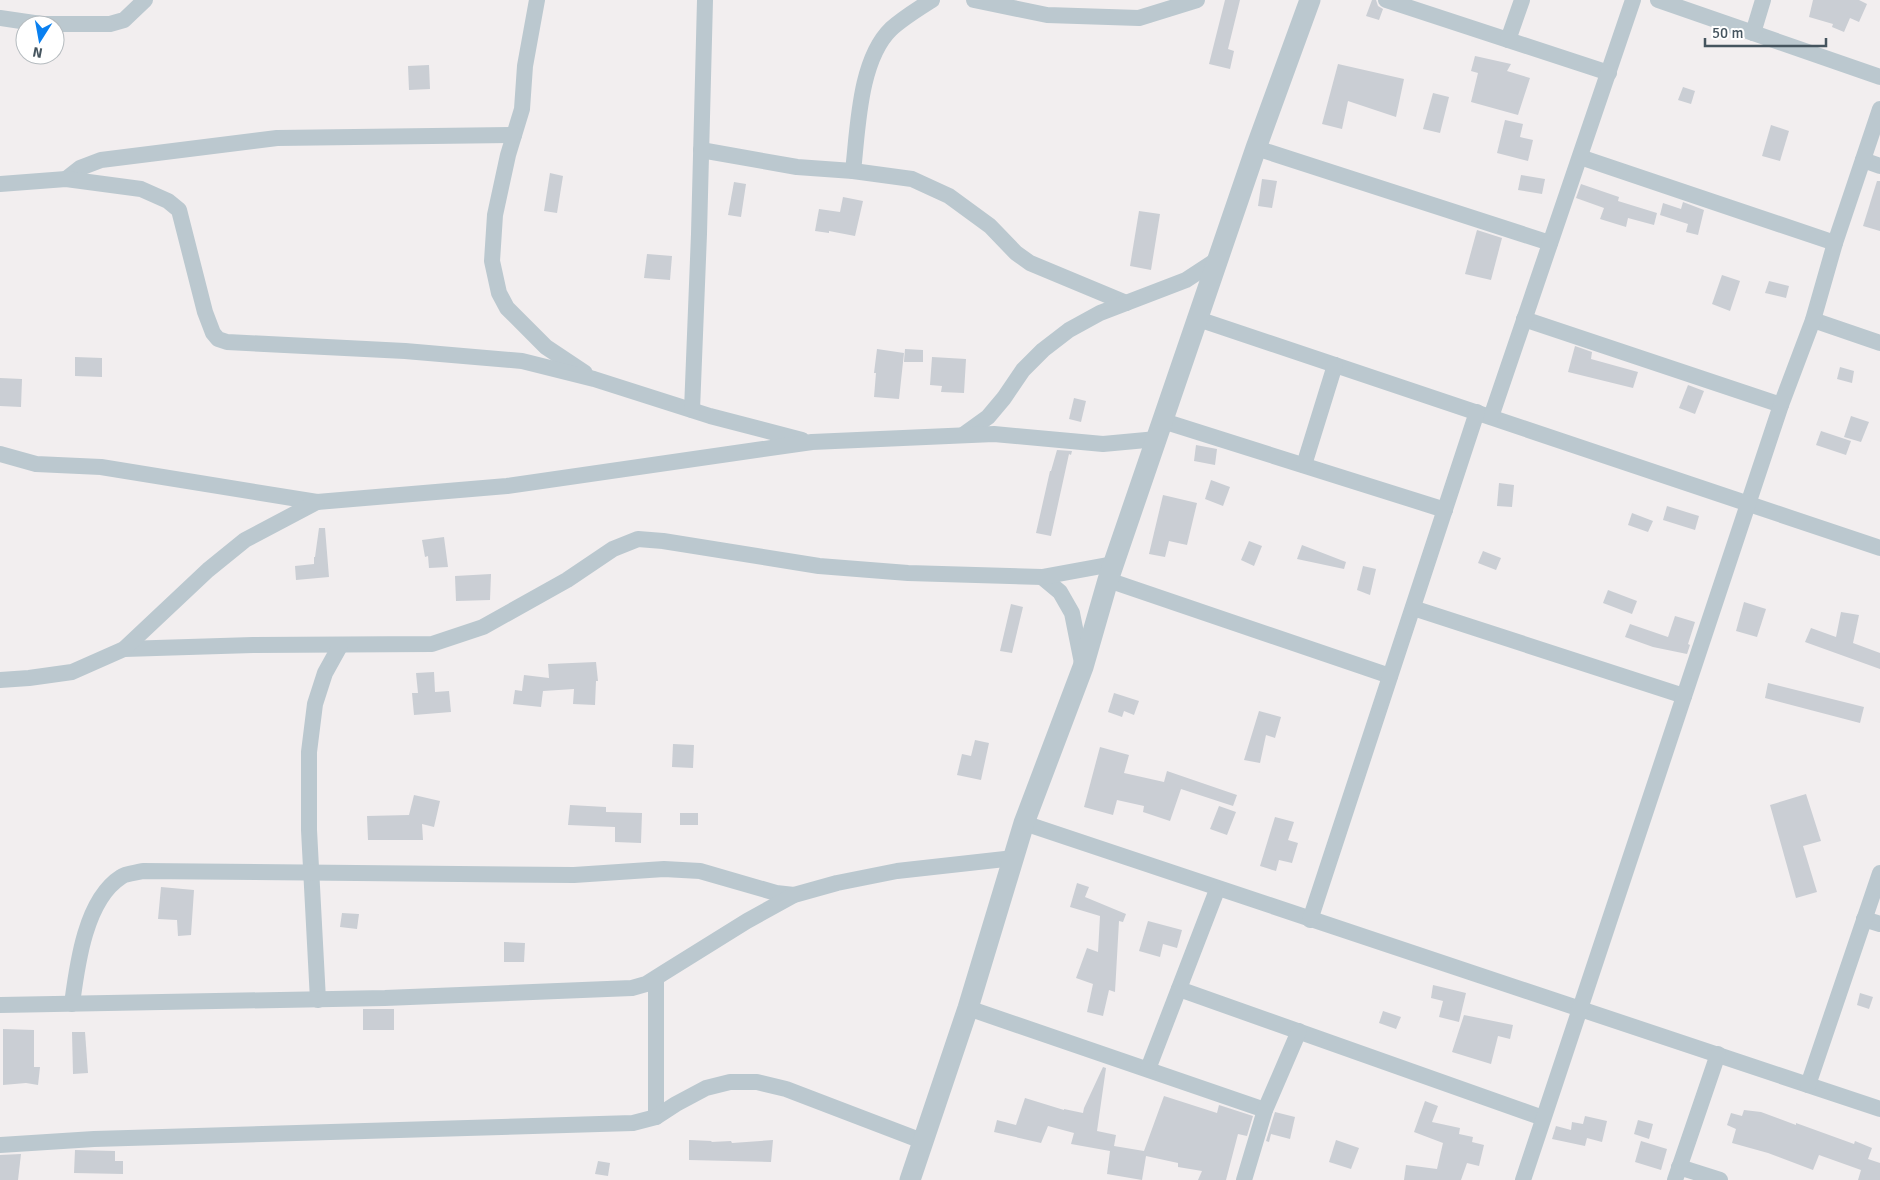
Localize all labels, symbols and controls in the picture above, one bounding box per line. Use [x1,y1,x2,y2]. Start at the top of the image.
north arrow [15,15,65,65]
scale bar [1705,15,1826,47]
text: 50 m [1712,24,1743,42]
text: N [31,43,44,62]

